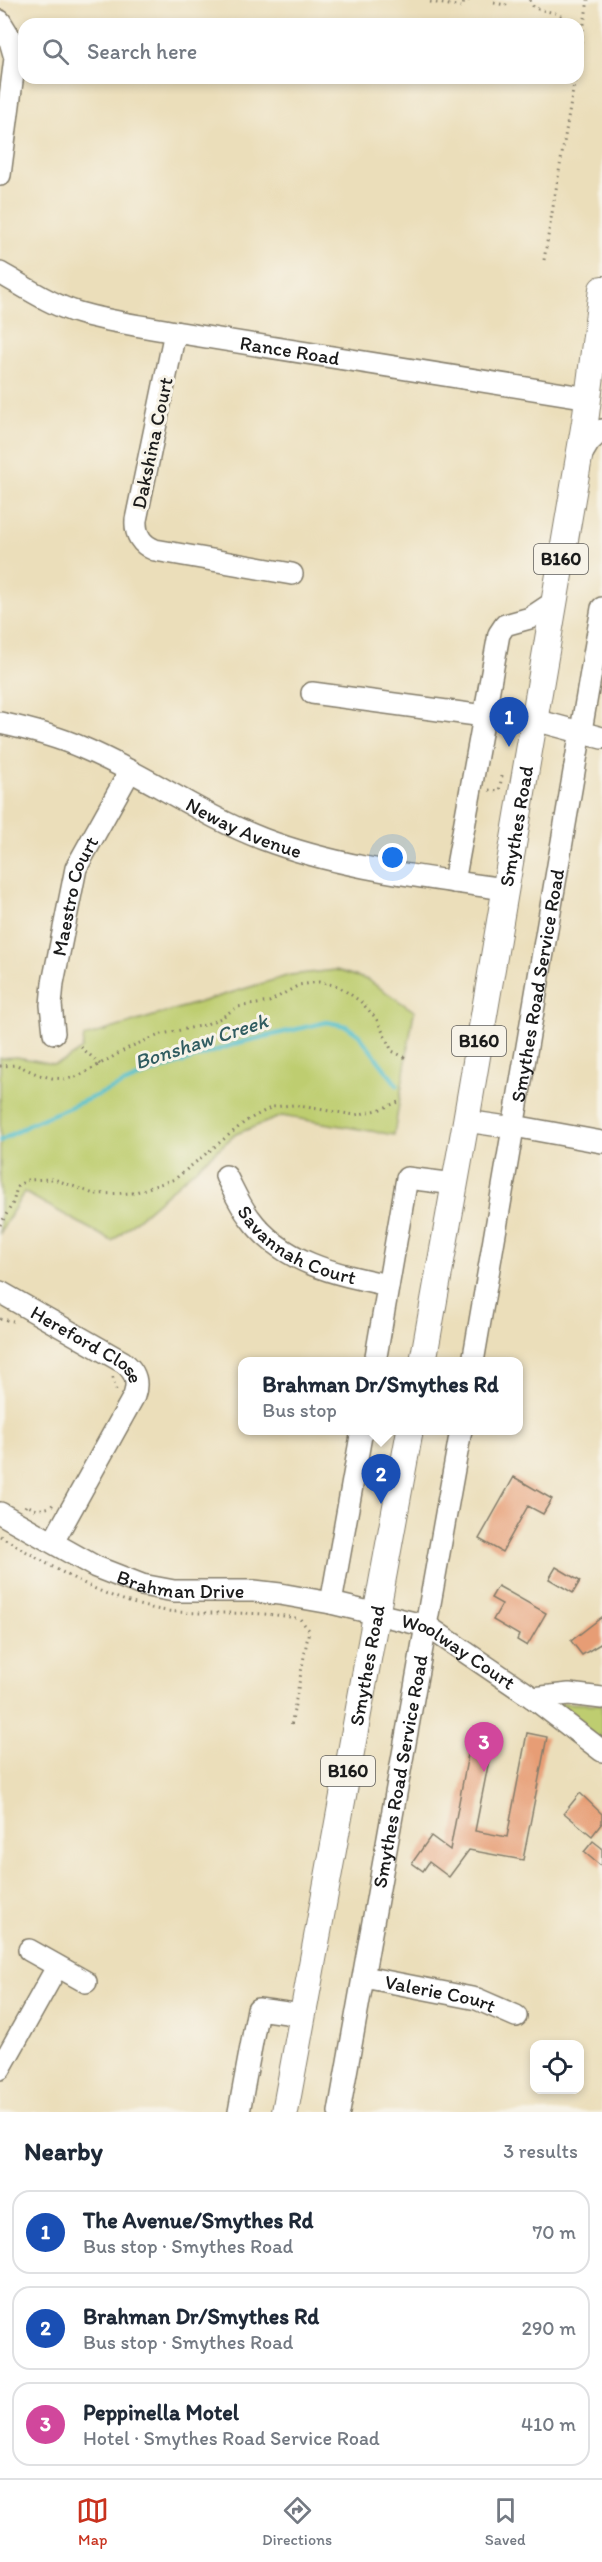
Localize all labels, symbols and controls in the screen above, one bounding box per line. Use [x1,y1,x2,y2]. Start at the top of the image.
search box [18,18,584,84]
icon: search [39,35,72,68]
text: Search here [87,38,197,65]
street label: Rance Road [238,331,342,370]
street label: Dakshina Court [126,375,178,511]
road number: B160 [534,544,588,574]
pin: 1 [490,698,528,747]
street label: Smythes Road [494,764,538,888]
street label: Neway Avenue [182,792,305,863]
street label: Maestro Court [47,832,104,958]
your location [378,843,407,872]
street label: Smythes Road Service Road [506,867,569,1104]
water label: Bonshaw Creek [131,1007,272,1074]
road number: B160 [452,1026,506,1056]
street label: Savannah Court [232,1201,359,1290]
street label: Hereford Close [27,1300,148,1386]
popup [238,1357,523,1435]
text: Brahman Dr/Smythes Rd [262,1371,499,1398]
text: Bus stop [262,1398,337,1422]
pin: 2 [362,1454,400,1504]
street label: Brahman Drive [113,1564,244,1603]
street label: Smythes Road [344,1603,390,1728]
street label: Woolway Court [399,1608,520,1695]
street label: Smythes Road Service Road [367,1653,433,1890]
pin: 3 [464,1722,504,1772]
road number: B160 [321,1756,375,1786]
street label: Valerie Court [383,1969,500,2018]
map controls [530,2040,584,2094]
button: locate [530,2040,584,2094]
text: Nearby [24,2135,103,2167]
text: 3 results [503,2139,578,2163]
text: The Avenue/Smythes Rd [83,2207,314,2234]
text: 1 [41,2220,50,2244]
text: 70 m [532,2220,576,2244]
text: Bus stop · Smythes Road [83,2234,294,2258]
text: Brahman Dr/Smythes Rd [83,2303,319,2330]
text: 2 [40,2316,51,2340]
text: 290 m [521,2316,576,2340]
text: Bus stop · Smythes Road [83,2330,294,2354]
text: Peppinella Motel [83,2399,239,2426]
text: 3 [40,2412,51,2436]
text: 410 m [521,2412,576,2436]
text: Hotel · Smythes Road Service Road [83,2426,380,2450]
tab: Map [76,2494,109,2549]
tab: Directions [262,2494,332,2549]
tab: Saved [485,2494,526,2549]

